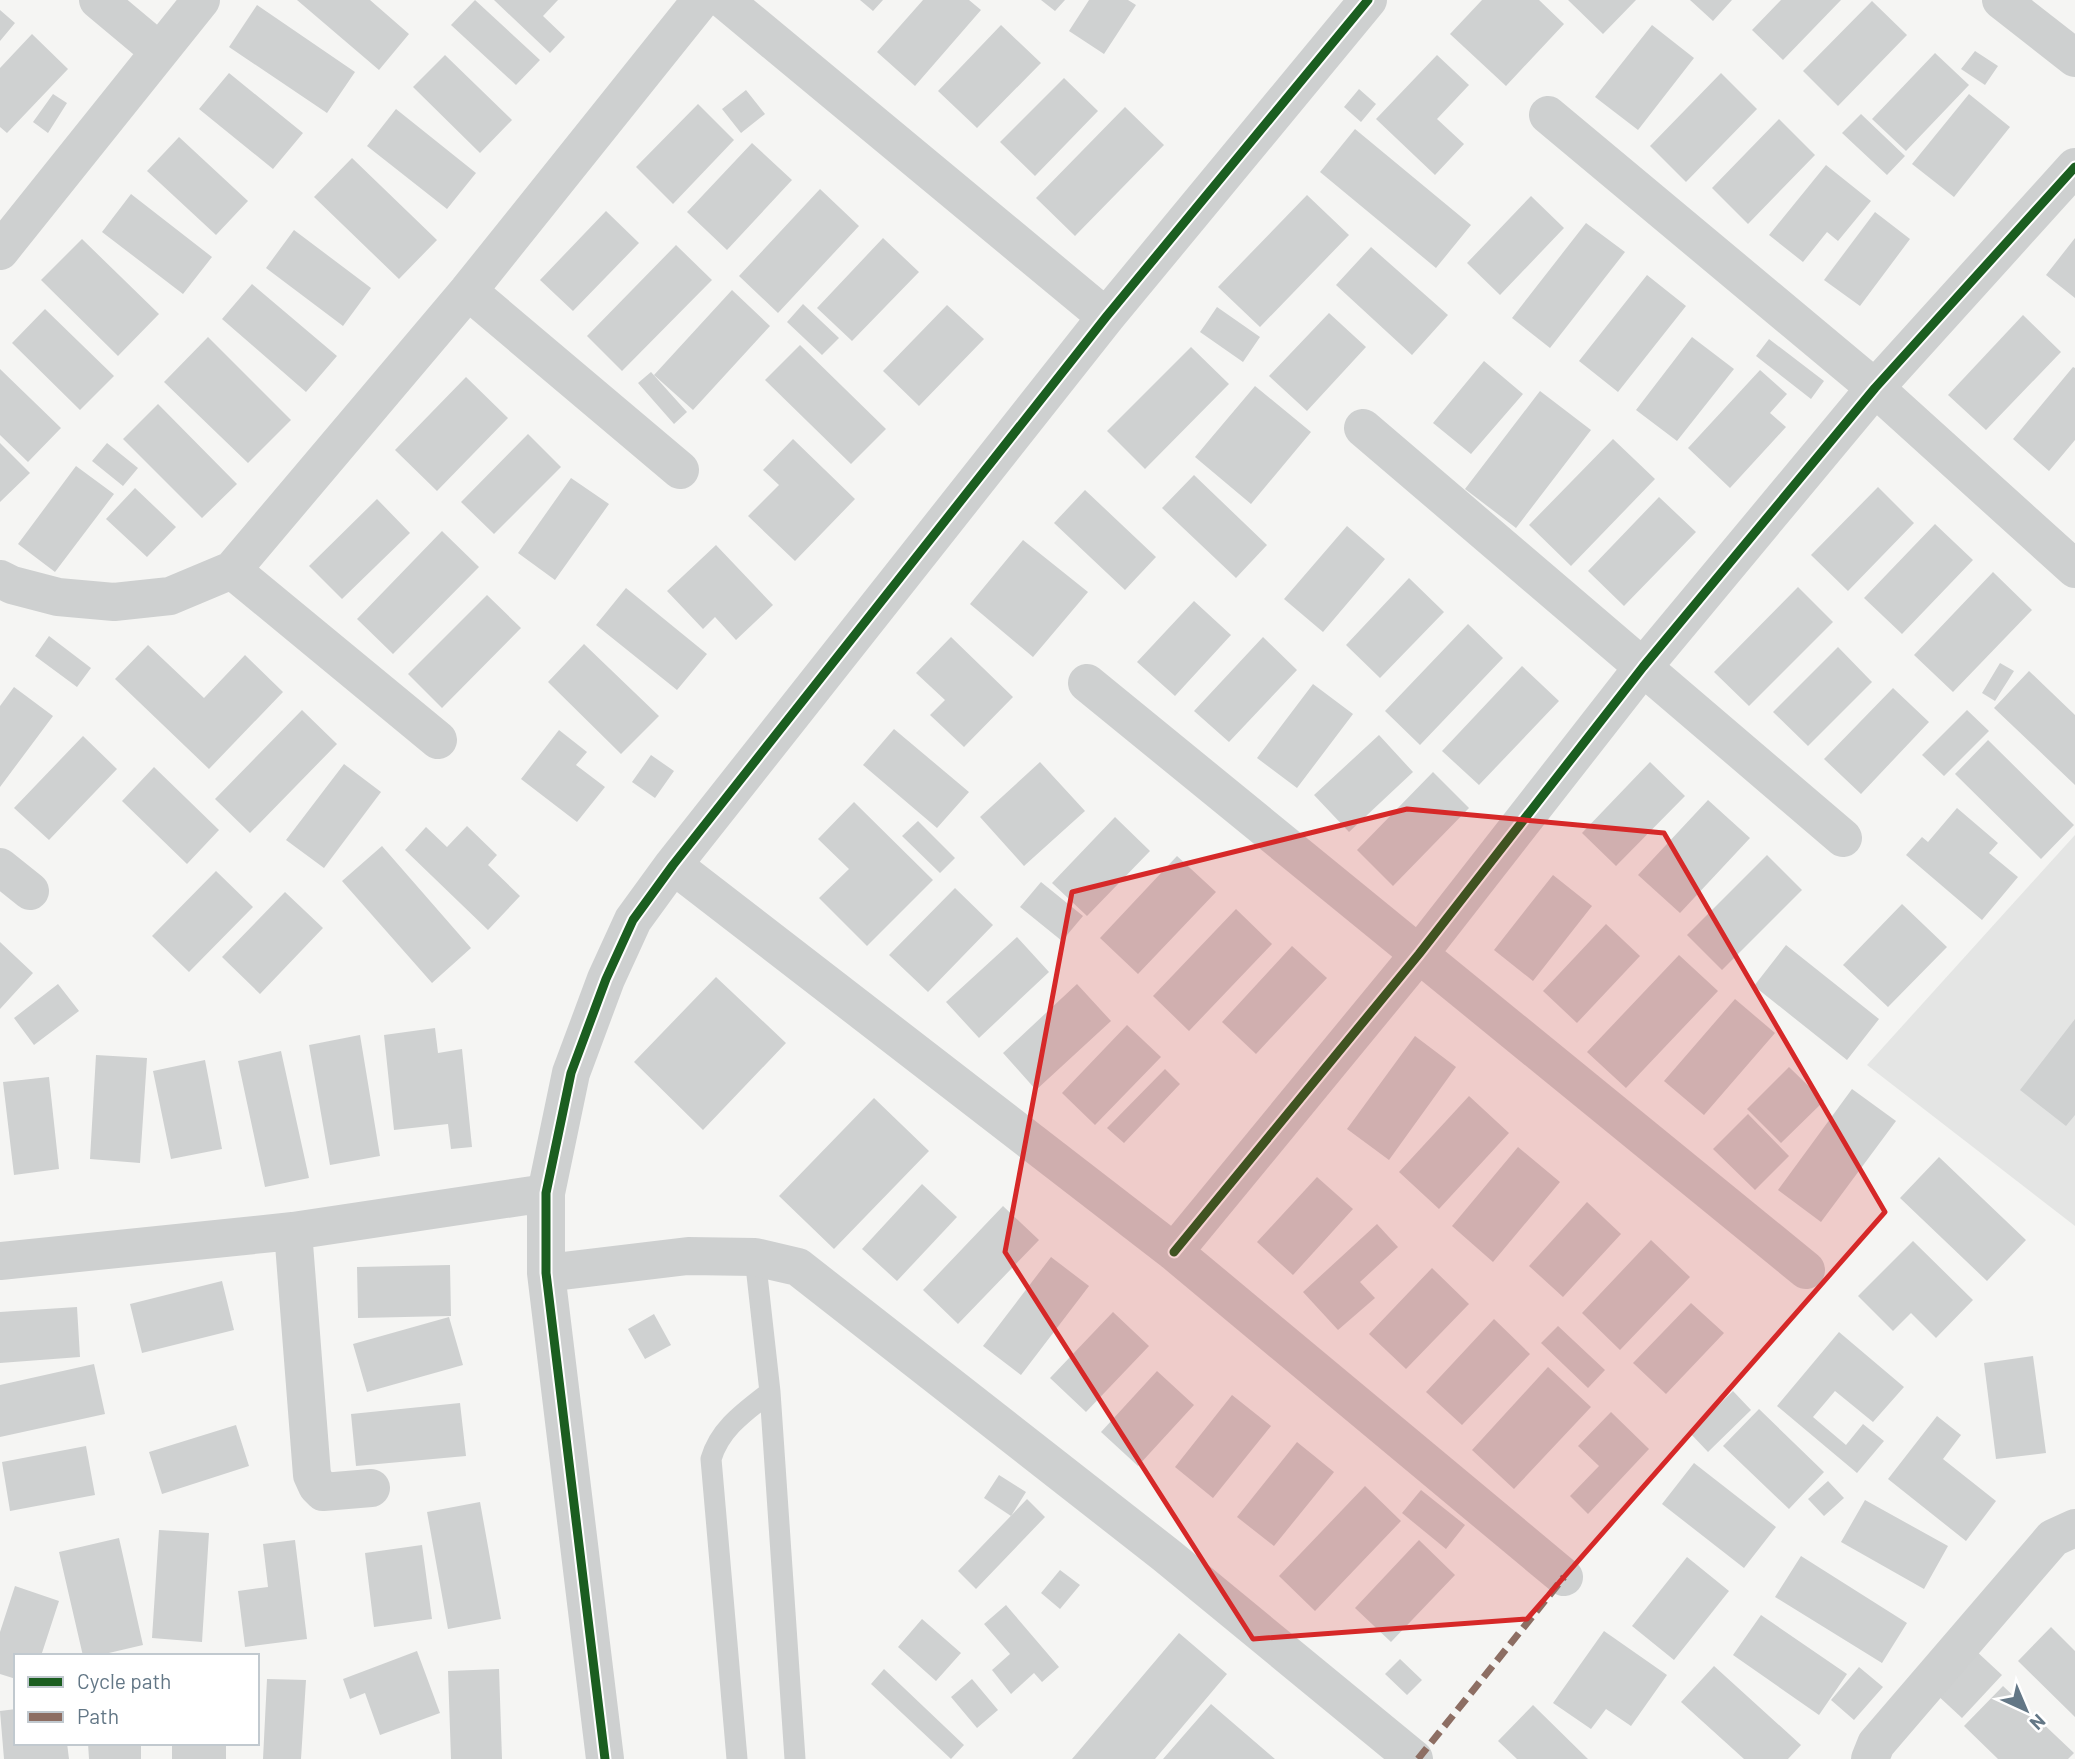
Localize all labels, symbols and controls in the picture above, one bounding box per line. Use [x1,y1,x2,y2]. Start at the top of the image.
legend [14,1654,259,1745]
text: Cycle path [77,1668,171,1693]
north arrow [1991,1675,2061,1745]
text: Path [77,1703,119,1728]
text: N [2026,1710,2051,1735]

